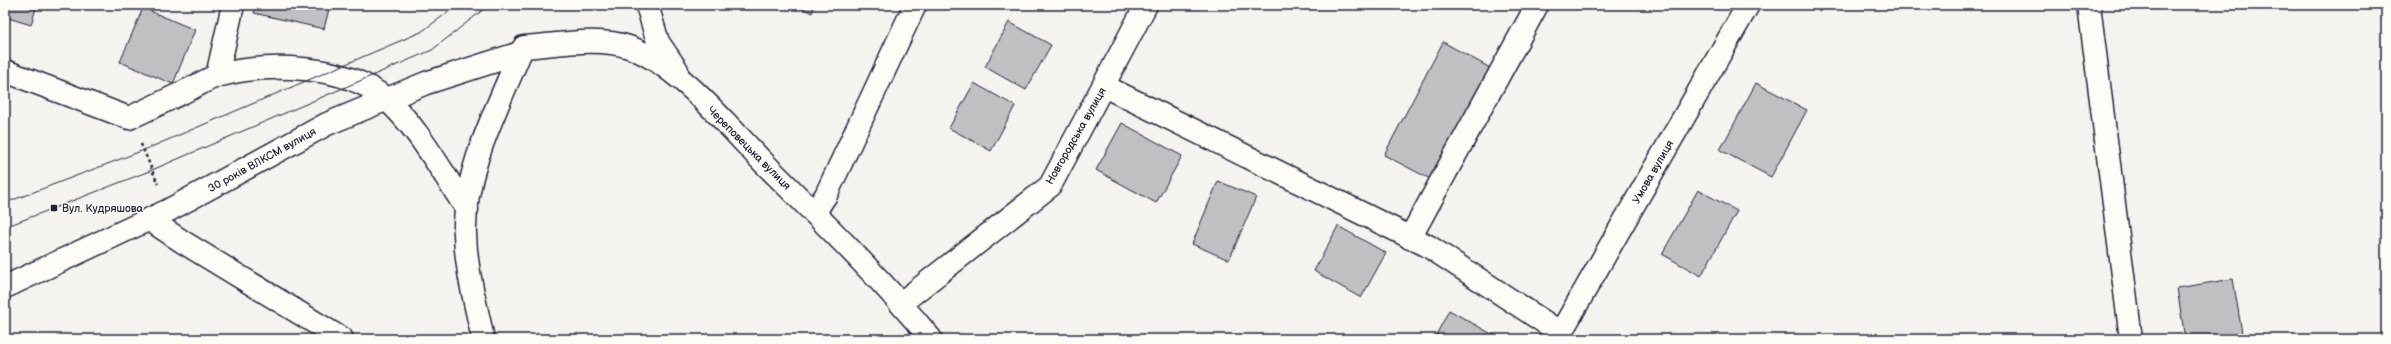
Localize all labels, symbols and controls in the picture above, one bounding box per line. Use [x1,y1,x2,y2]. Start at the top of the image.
street label: Новгородська вулиця [1043,85,1109,187]
street label: Череповецька вулиця [705,104,793,192]
street label: 30 років ВЛКСМ вулиця [206,125,318,195]
street label: Умова вулиця [1630,138,1676,206]
place label: Вул. Кудряшова [62,202,144,215]
marker: Вул. Кудряшова [49,203,59,213]

